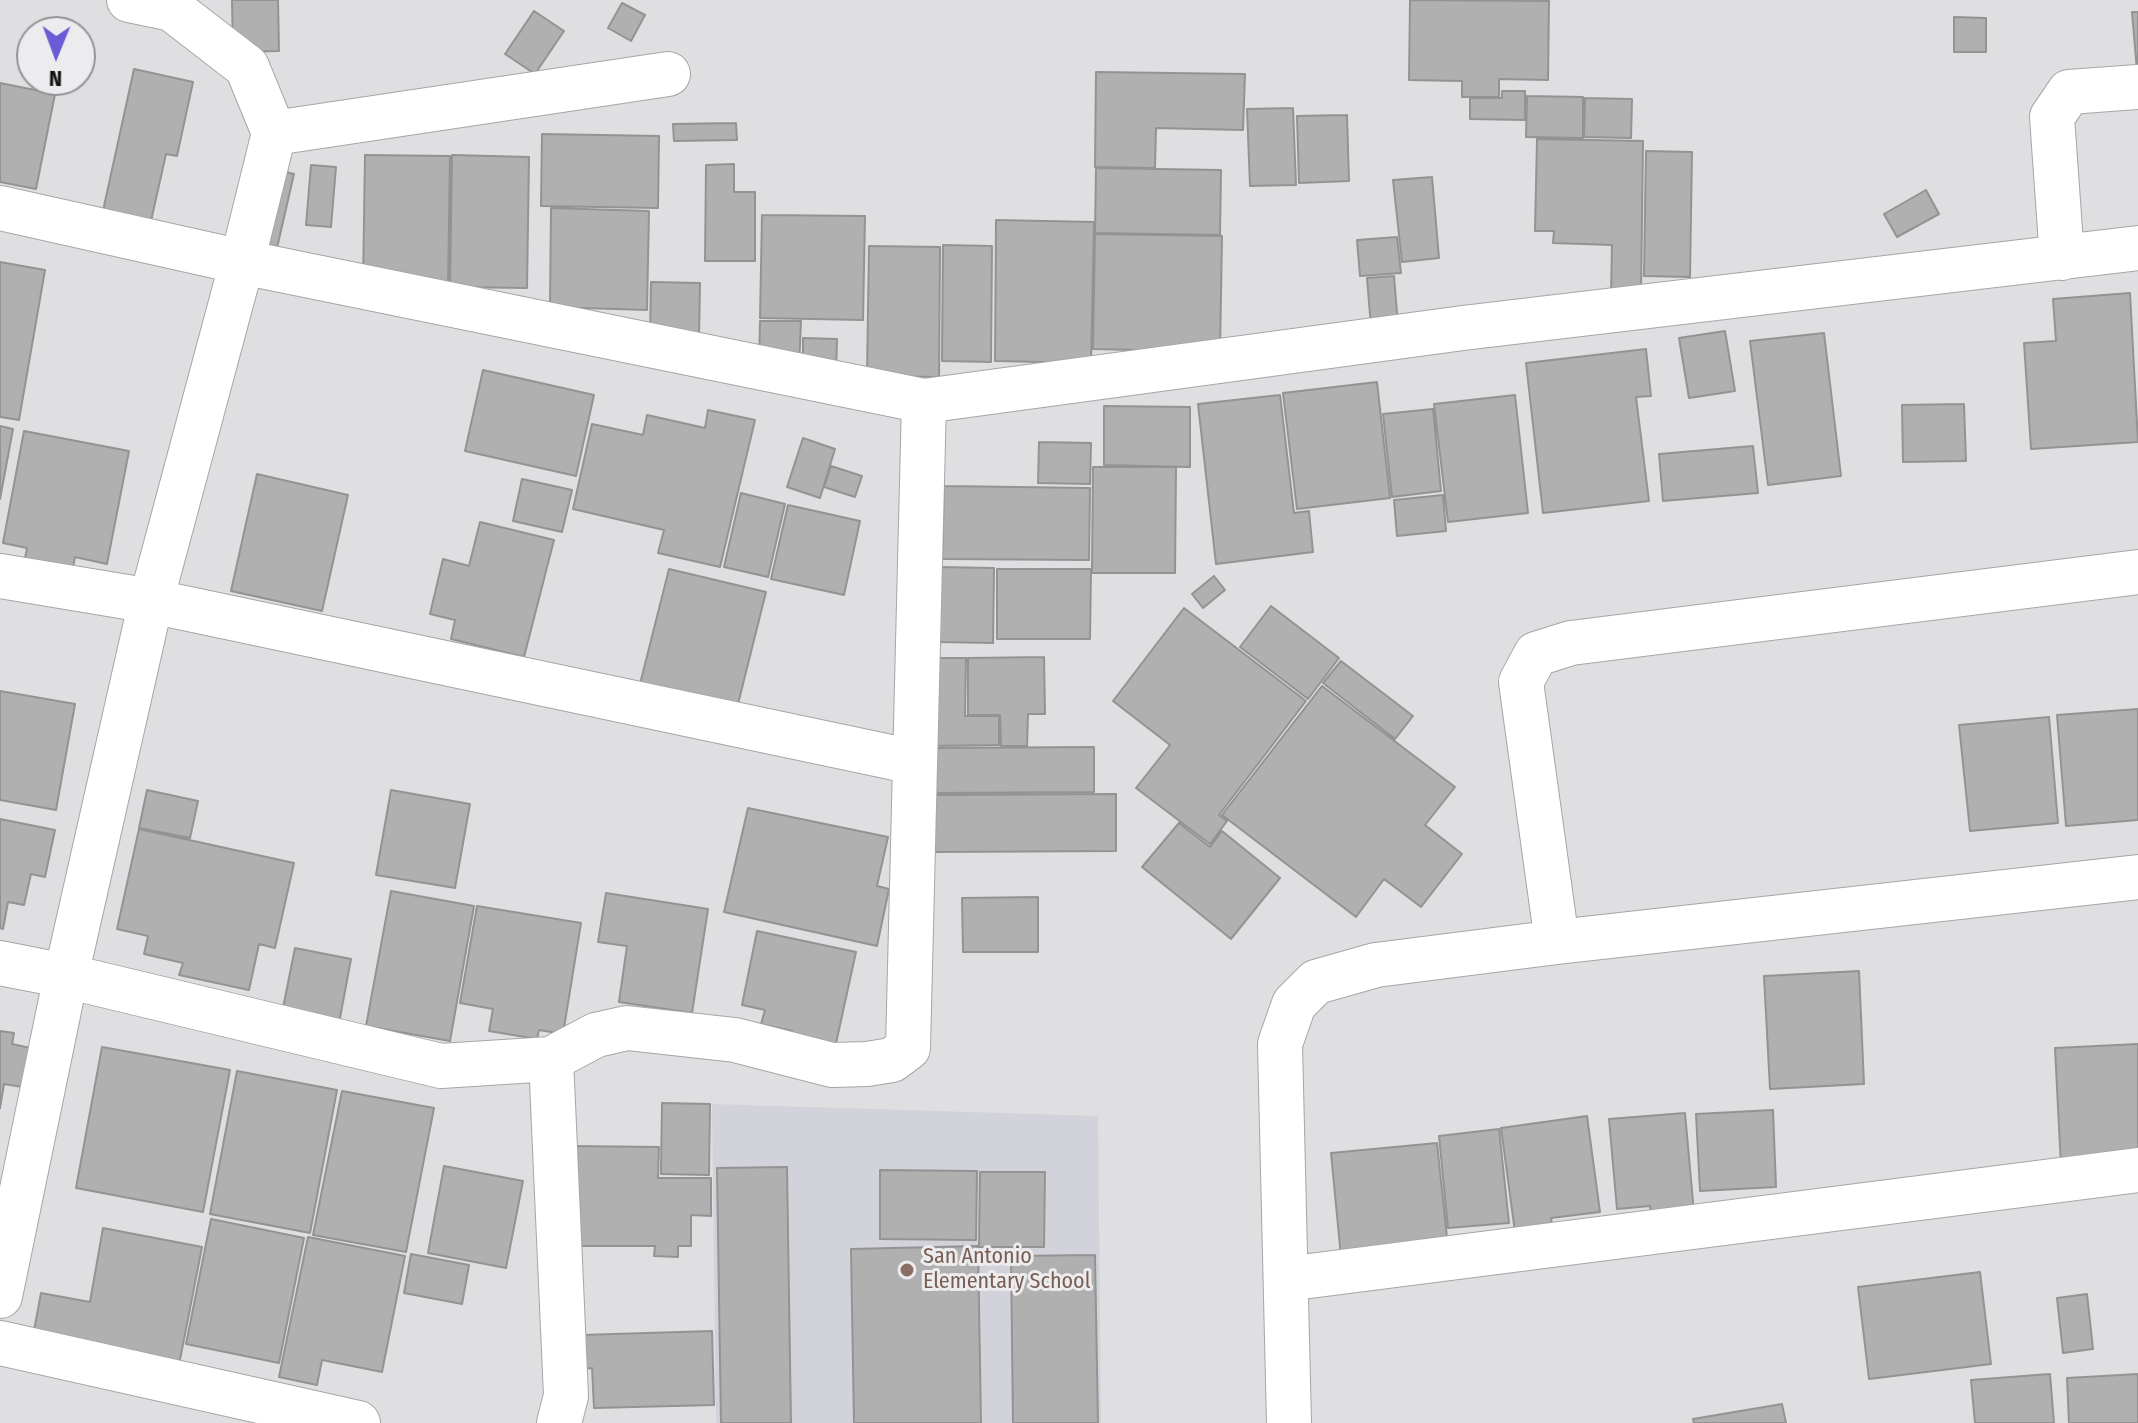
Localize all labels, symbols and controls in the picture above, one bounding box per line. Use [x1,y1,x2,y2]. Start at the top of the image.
north arrow [16,16,96,96]
text: N [49,65,62,92]
place label: San Antonio Elementary School [923,1244,1090,1296]
marker: San Antonio Elementary School [898,1261,916,1279]

